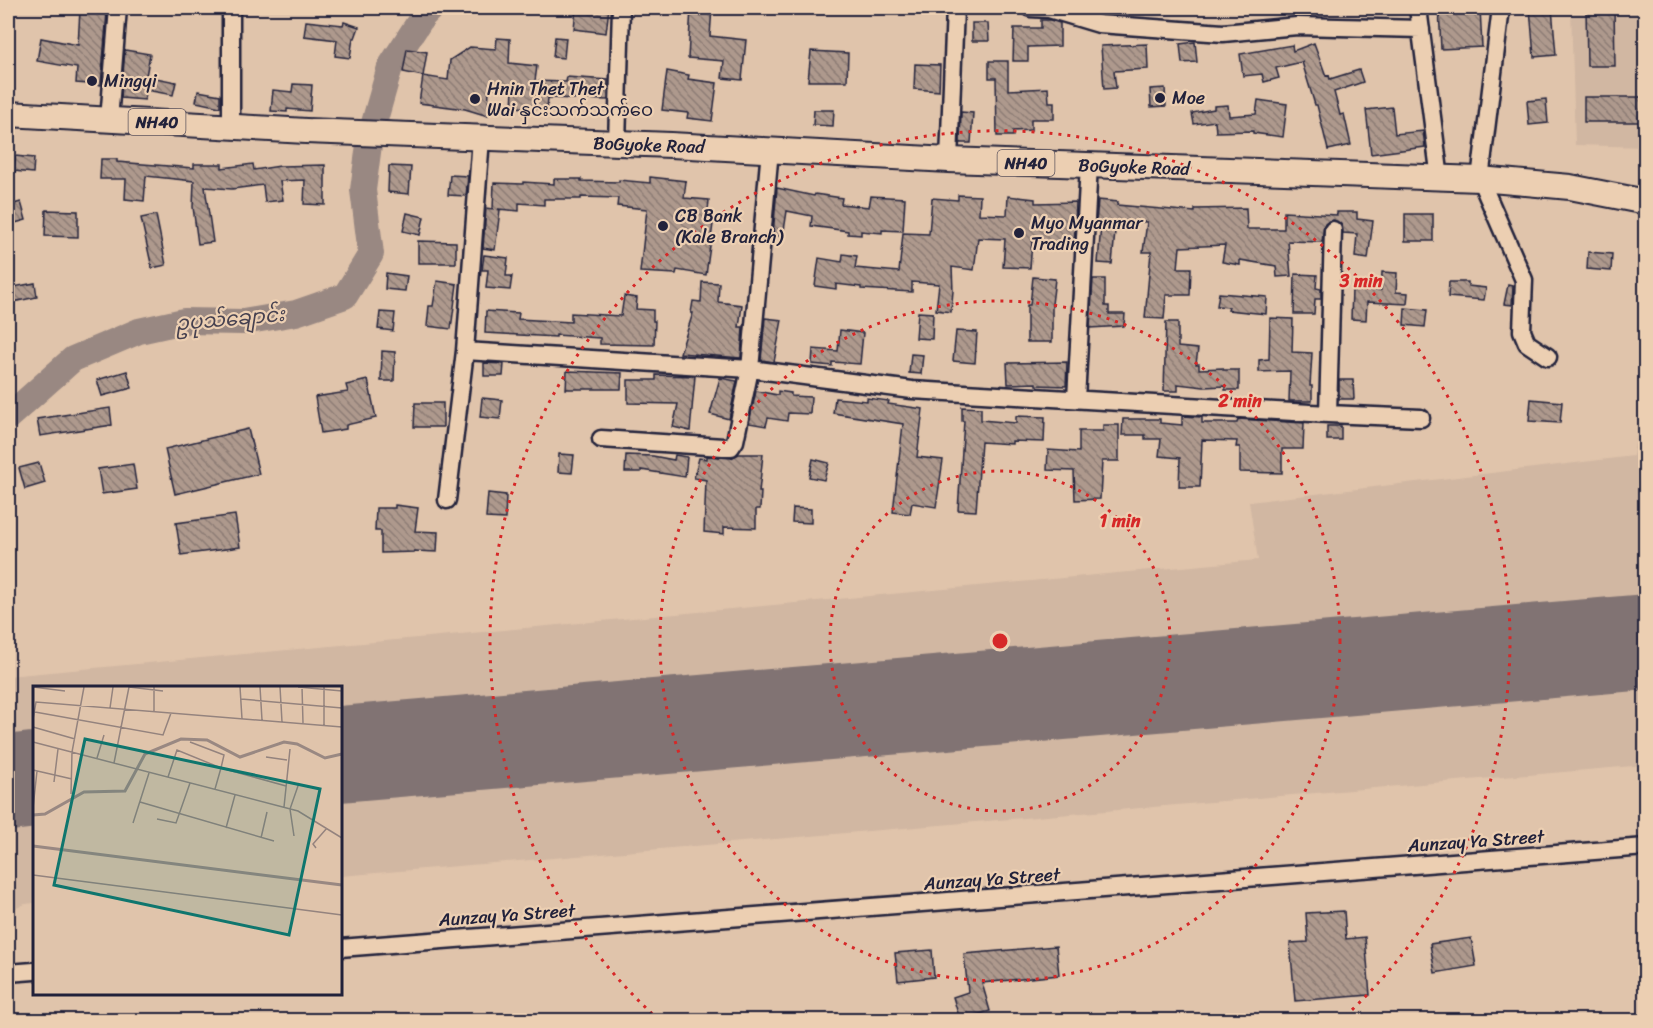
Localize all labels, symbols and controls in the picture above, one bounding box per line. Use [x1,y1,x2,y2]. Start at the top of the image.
place label: Mingyi [104,65,158,97]
place label: Hnin Thet Thet Wai နှင်းသက်သက်ဝေ [487,73,653,126]
marker: Mingyi [85,74,99,88]
place label: Moe [1172,82,1205,114]
marker: Moe [1153,91,1167,105]
marker: Hnin Thet Thet Wai နှင်းသက်သက်ဝေ [468,92,482,106]
road number: NH40 [128,109,186,135]
street label: BoGyoke Road [593,127,707,163]
street label: BoGyoke Road [1078,149,1192,185]
road number: NH40 [998,150,1054,176]
place label: CB Bank (Kale Branch) [675,200,785,253]
place label: Myo Myanmar Trading [1031,207,1144,260]
marker: CB Bank (Kale Branch) [656,219,670,233]
marker: Myo Myanmar Trading [1012,226,1026,240]
text: 3 min [1338,265,1383,297]
water label: ဥပုသ်ချောင်း [174,297,287,341]
text: 2 min [1217,385,1262,417]
text: 1 min [1100,505,1141,537]
centre of rings [990,631,1010,651]
inset map [33,686,342,995]
street label: Aunzay Ya Street [1406,820,1546,862]
street label: Aunzay Ya Street [922,858,1062,900]
street label: Aunzay Ya Street [437,894,577,936]

